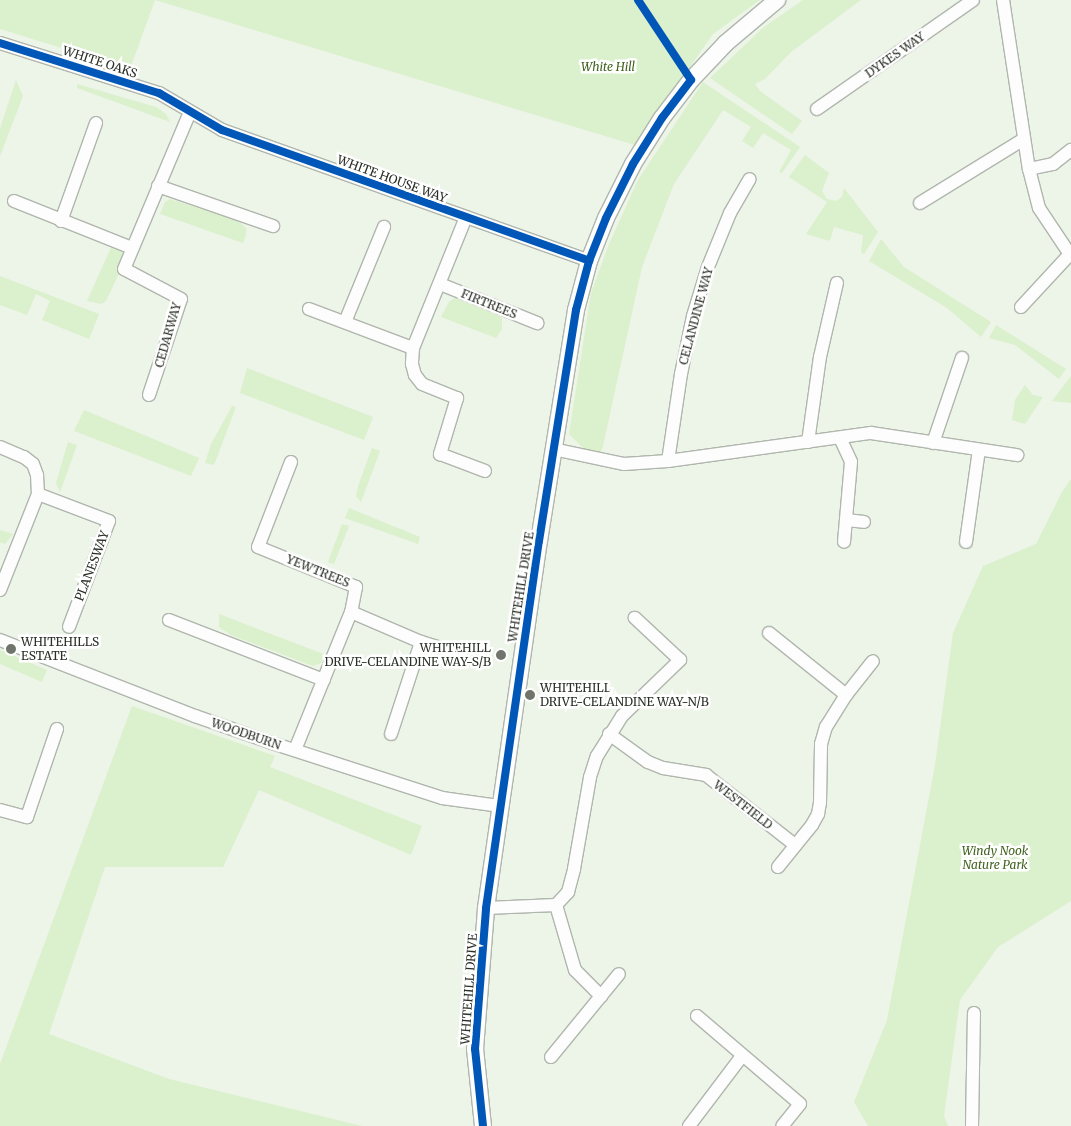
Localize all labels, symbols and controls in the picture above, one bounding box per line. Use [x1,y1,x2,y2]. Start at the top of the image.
street label: DYKES WAY [862,29,928,81]
street label: WHITE OAKS [61,43,139,81]
park label: White Hill [581,60,635,74]
street label: WHITE HOUSE WAY [335,152,449,206]
street label: CELANDINE WAY [676,266,716,366]
street label: FIRTREES [459,286,519,322]
street label: CEDARWAY [152,301,184,369]
street label: PLANESWAY [72,529,112,603]
street label: WHITEHILL DRIVE [505,531,537,643]
street label: YEWTREES [284,552,352,590]
place label: WHITEHILLS ESTATE [21,635,99,663]
place label: WHITEHILL DRIVE-CELANDINE WAY-S/B [325,641,491,669]
marker: WHITEHILLS ESTATE [5,643,17,655]
marker: WHITEHILL DRIVE-CELANDINE WAY-S/B [495,649,507,661]
place label: WHITEHILL DRIVE-CELANDINE WAY-N/B [540,681,709,709]
marker: WHITEHILL DRIVE-CELANDINE WAY-N/B [524,689,536,701]
street label: WOODBURN [209,715,283,753]
street label: WESTFIELD [711,778,775,832]
park label: Windy Nook Nature Park [962,844,1028,872]
street label: WHITEHILL DRIVE [458,933,480,1045]

